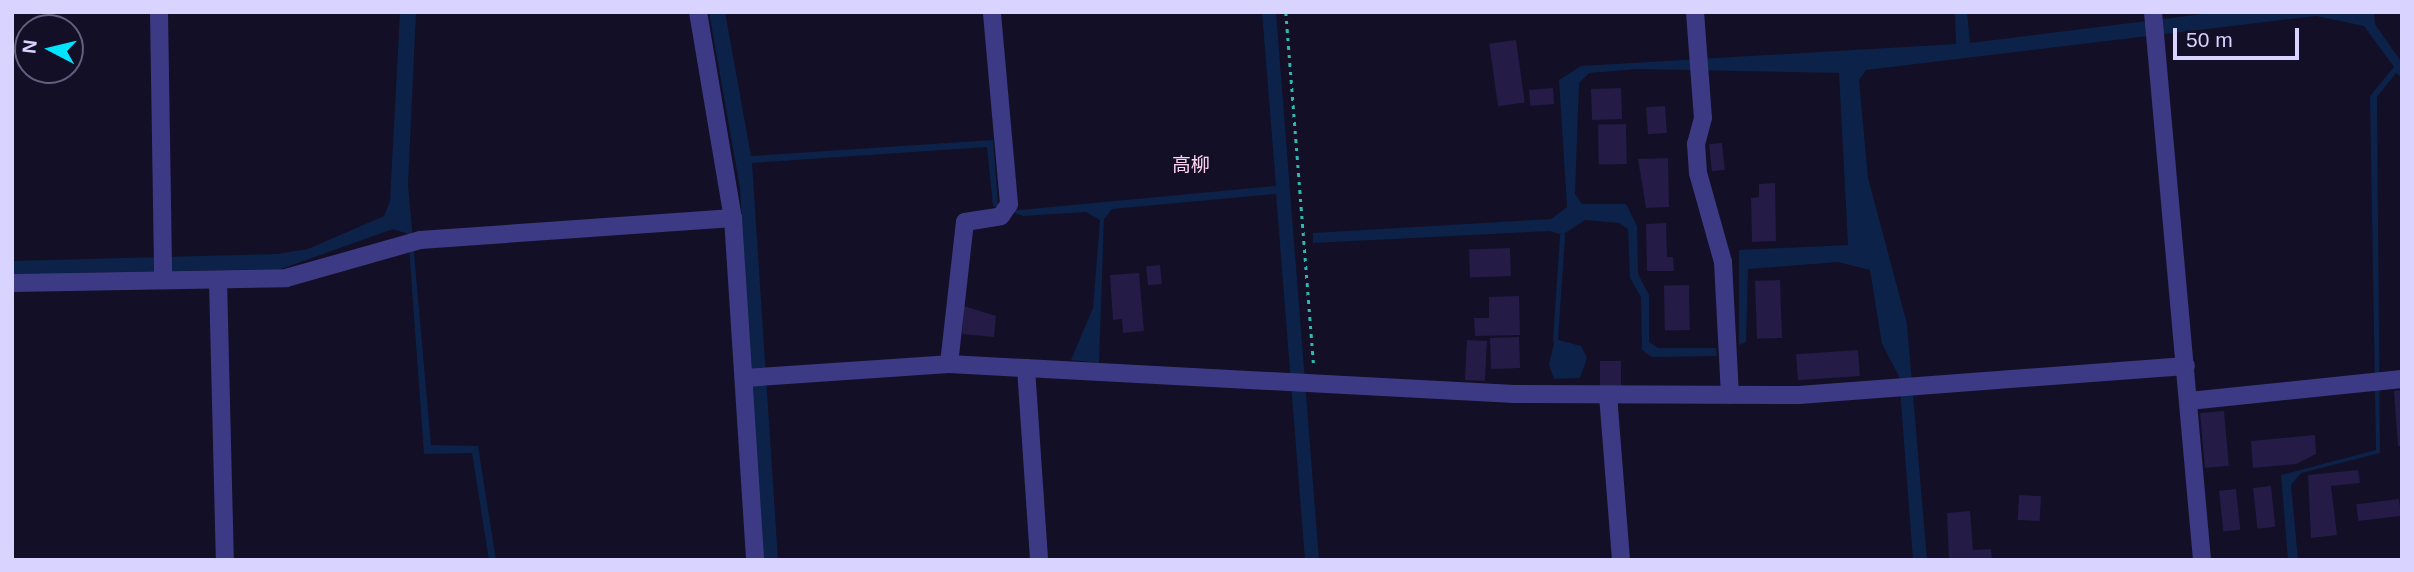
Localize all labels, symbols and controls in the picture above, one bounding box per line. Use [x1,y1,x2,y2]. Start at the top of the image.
north arrow [14,14,84,84]
scale bar [2176,14,2302,58]
text: 50 m [2186,28,2233,51]
text: N [18,39,41,55]
district label: 高柳 [1172,154,1210,176]

